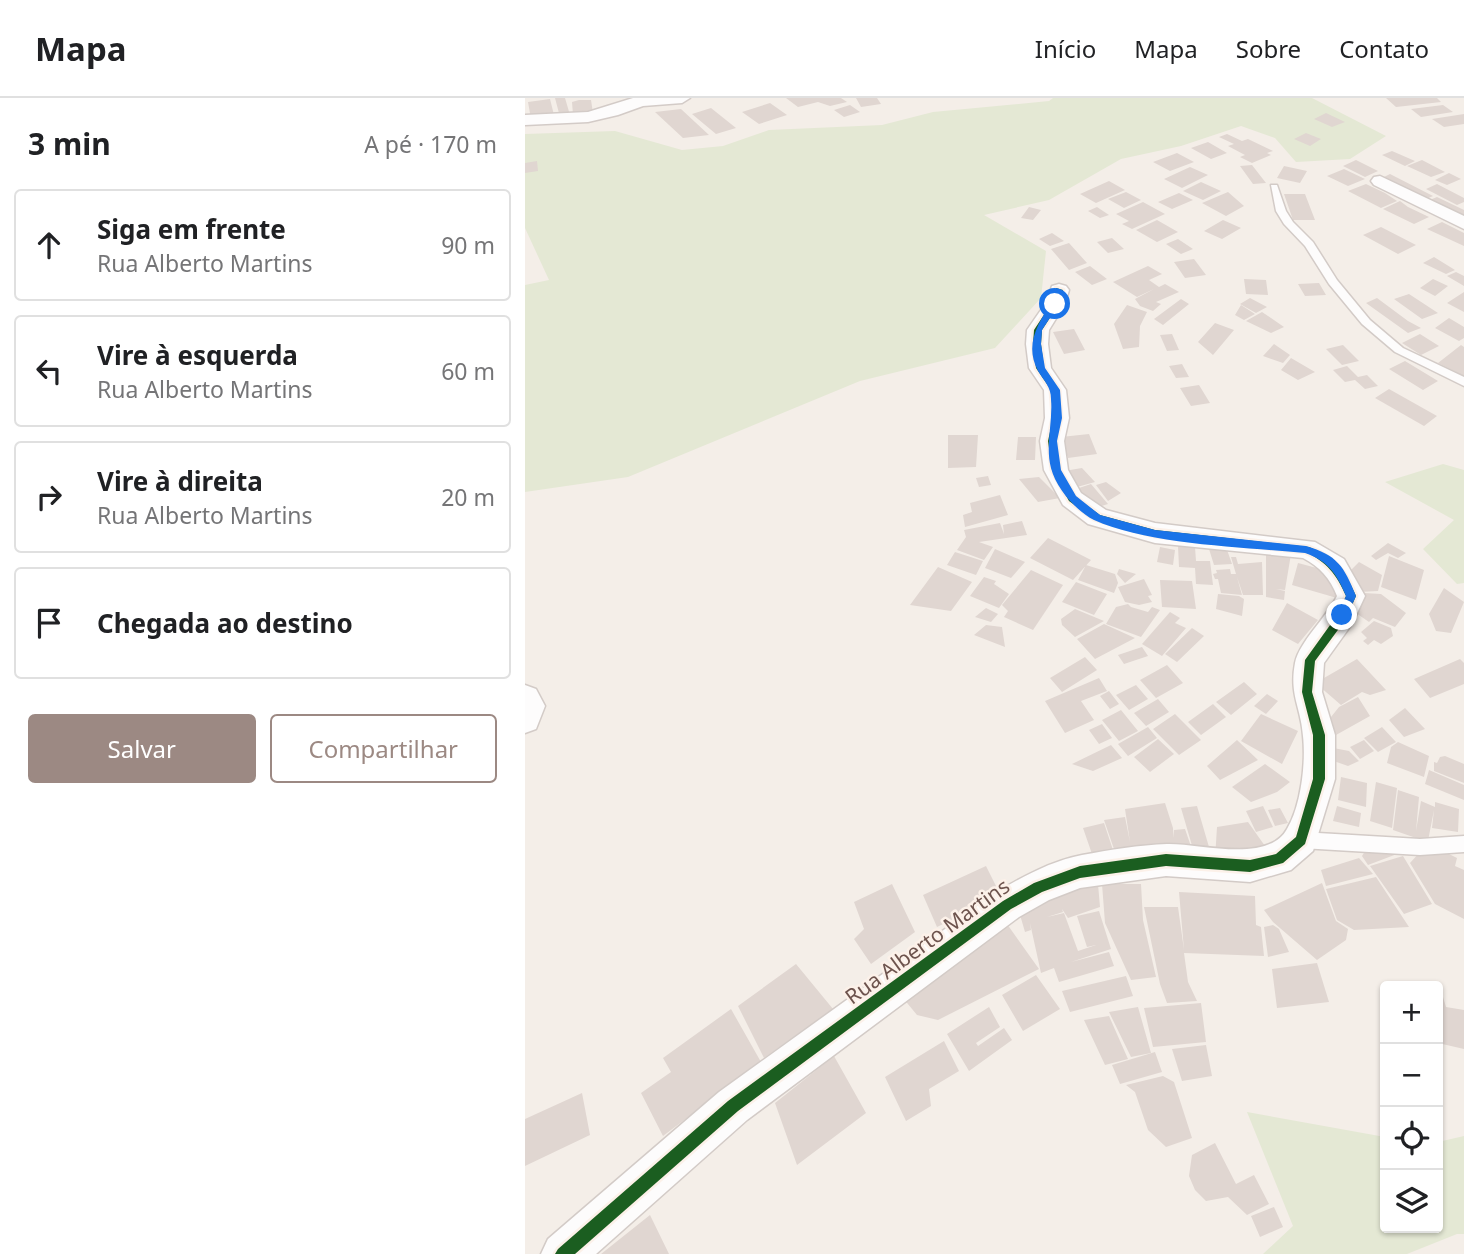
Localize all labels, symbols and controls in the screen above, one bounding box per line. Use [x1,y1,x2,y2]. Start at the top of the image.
text: Mapa [35,26,127,71]
text: Início [1035,32,1096,65]
text: Mapa [1134,32,1198,65]
text: Sobre [1236,32,1301,65]
text: Contato [1339,32,1429,65]
text: 3 min [28,123,111,164]
text: A pé · 170 m [364,128,497,160]
text: Siga em frente [97,211,286,247]
icon: ahead [30,226,68,264]
text: 90 m [441,229,495,261]
text: Rua Alberto Martins [97,247,313,279]
route start [1039,288,1070,319]
text: Vire à esquerda [97,337,298,373]
icon: left [30,352,68,390]
text: 60 m [441,355,495,387]
text: Rua Alberto Martins [97,373,313,405]
text: Vire à direita [97,463,263,499]
icon: right [30,478,68,516]
text: 20 m [441,481,495,513]
text: Rua Alberto Martins [97,499,313,531]
route end [1326,599,1357,630]
icon: arrive [30,604,68,642]
text: Chegada ao destino [97,605,353,641]
button: Salvar [28,714,256,783]
button: Compartilhar [270,714,497,783]
street label: Rua Alberto Martins [839,872,1015,1010]
map controls [1380,981,1443,1233]
button: + [1380,981,1443,1044]
button: − [1380,1044,1443,1107]
button: locate [1380,1107,1443,1170]
button: layers [1380,1170,1443,1233]

